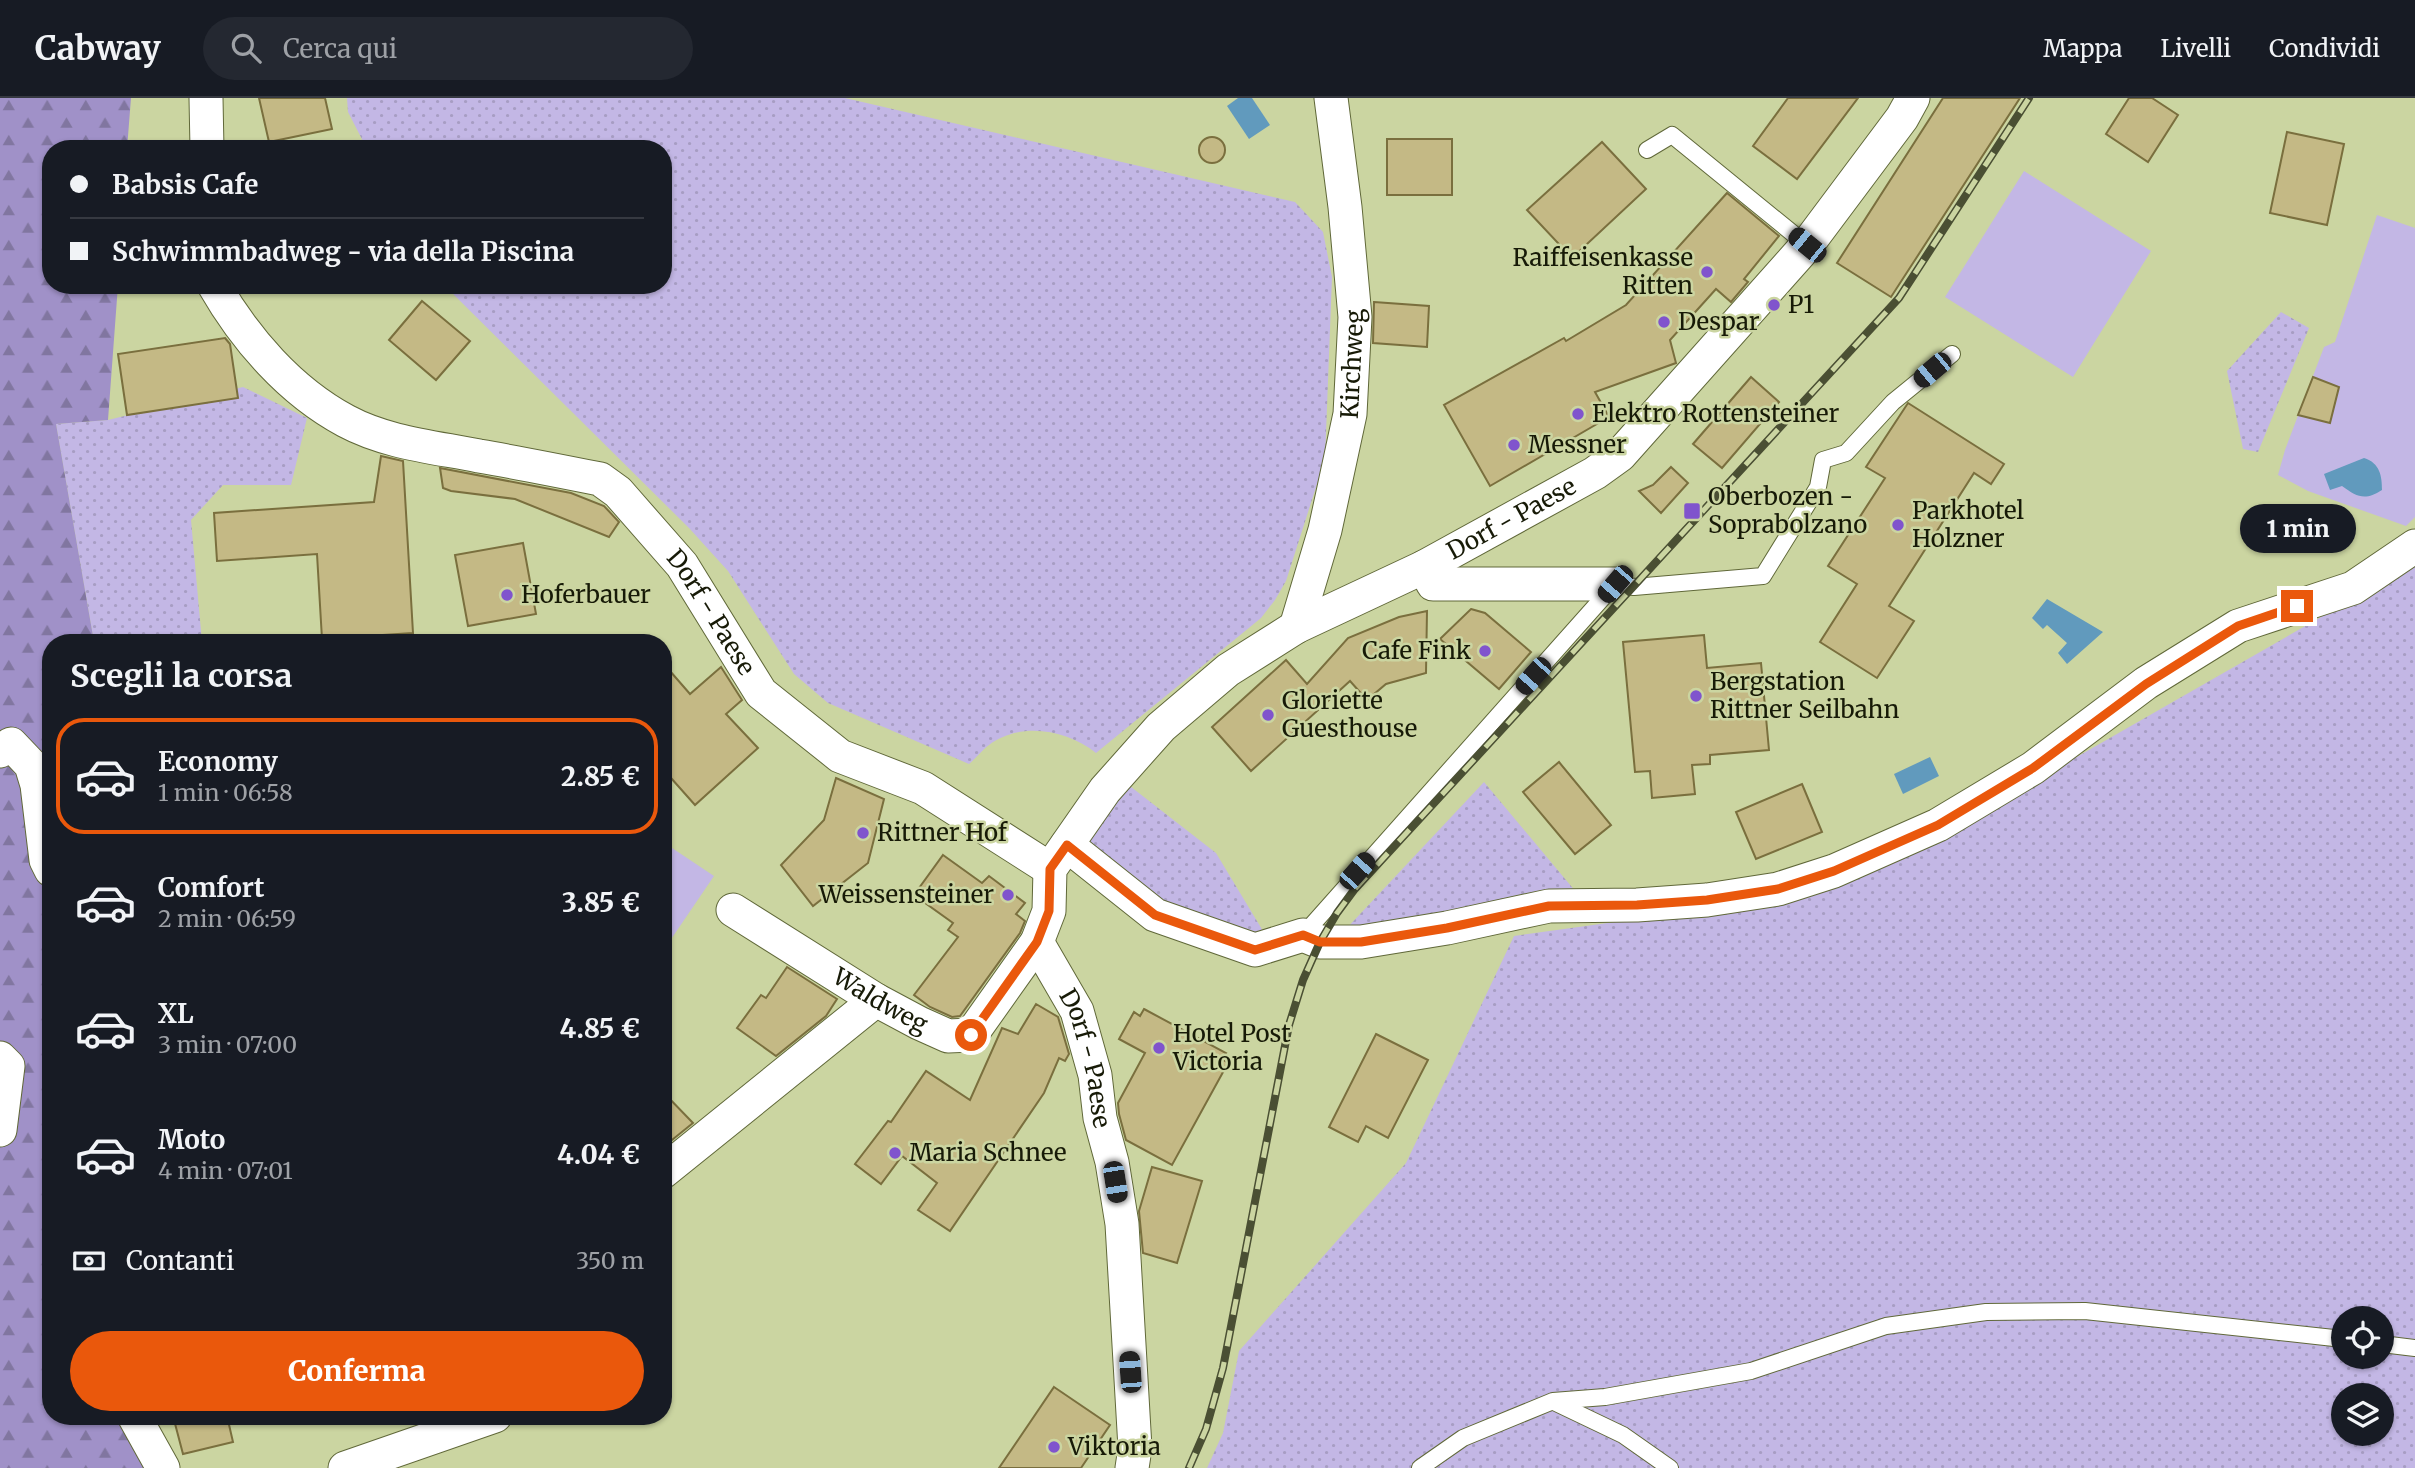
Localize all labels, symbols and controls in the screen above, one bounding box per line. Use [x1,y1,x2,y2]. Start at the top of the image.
search box [203,17,693,80]
text: Cabway [35,28,161,69]
icon: search [227,29,265,67]
text: Cerca qui [283,32,397,65]
text: Mappa [2043,33,2122,64]
text: Livelli [2160,33,2231,64]
text: Condividi [2269,33,2380,64]
text: Babsis Cafe [112,168,258,201]
car [1785,224,1830,266]
text: Schwimmbadweg - via della Piscina [112,235,574,268]
place label: Raiffeisenkasse Ritten [1513,242,1693,301]
marker: Raiffeisenkasse Ritten [1699,264,1715,280]
place label: P1 [1788,289,1814,320]
marker: P1 [1766,297,1782,313]
place label: Despar [1678,306,1760,337]
street label: Kirchweg [1334,307,1371,420]
marker: Despar [1656,314,1672,330]
car [1910,348,1955,392]
place label: Elektro Rottensteiner [1592,398,1840,429]
marker: Elektro Rottensteiner [1570,406,1586,422]
place label: Messner [1528,429,1627,460]
marker: Messner [1506,437,1522,453]
street label: Dorf - Paese [1441,470,1581,566]
place label: Oberbozen - Soprabolzano [1708,481,1867,540]
place label: Parkhotel Holzner [1912,495,2024,554]
marker: Oberbozen - Soprabolzano [1682,501,1702,521]
callout: 1 min [2239,504,2355,554]
text: 1 min [2266,514,2330,543]
marker: Parkhotel Holzner [1890,517,1906,533]
street label: Dorf - Paese [660,542,762,681]
car [1594,561,1637,607]
place label: Hoferbauer [521,579,651,610]
marker: Hoferbauer [499,587,515,603]
route end [2281,590,2313,622]
place label: Cafe Fink [1362,635,1472,666]
marker: Cafe Fink [1477,643,1493,659]
car [1512,653,1555,699]
text: Scegli la corsa [70,656,292,696]
place label: Bergstation Rittner Seilbahn [1710,666,1900,725]
place label: Gloriette Guesthouse [1282,685,1417,744]
marker: Bergstation Rittner Seilbahn [1688,688,1704,704]
marker: Gloriette Guesthouse [1260,707,1276,723]
icon: car [74,745,137,808]
text: Economy [158,745,278,778]
text: 2.85 € [561,760,640,793]
text: 1 min · 06:58 [158,778,293,807]
place label: Rittner Hof [877,817,1008,848]
marker: Rittner Hof [855,825,871,841]
car [1336,848,1379,894]
icon: car [74,871,137,934]
text: Comfort [158,871,264,904]
place label: Weissensteiner [818,879,994,910]
text: 3.85 € [562,886,640,919]
marker: Weissensteiner [1000,887,1016,903]
text: 2 min · 06:59 [158,904,296,933]
street label: Waldweg [826,960,933,1040]
street label: Dorf - Paese [1052,983,1118,1132]
icon: car [74,997,137,1060]
text: XL [158,997,194,1030]
text: 4.85 € [560,1012,640,1045]
place label: Hotel Post Victoria [1172,1018,1291,1077]
route start [955,1019,987,1051]
text: 3 min · 07:00 [158,1030,297,1059]
marker: Hotel Post Victoria [1151,1040,1167,1056]
icon: car [74,1123,137,1186]
text: Moto [158,1123,225,1156]
place label: Maria Schnee [909,1137,1066,1168]
text: 4.04 € [557,1138,640,1171]
marker: Maria Schnee [887,1145,903,1161]
text: 4 min · 07:01 [158,1156,293,1185]
car [1102,1160,1129,1204]
icon: cash [70,1242,108,1280]
text: Contanti [126,1244,234,1277]
text: 350 m [576,1246,644,1275]
map controls [2331,1306,2394,1446]
button: locate [2331,1306,2394,1369]
button: Conferma [70,1331,644,1411]
car [1119,1350,1142,1394]
button: layers [2331,1383,2394,1446]
place label: Viktoria [1067,1431,1161,1462]
marker: Viktoria [1046,1439,1062,1455]

